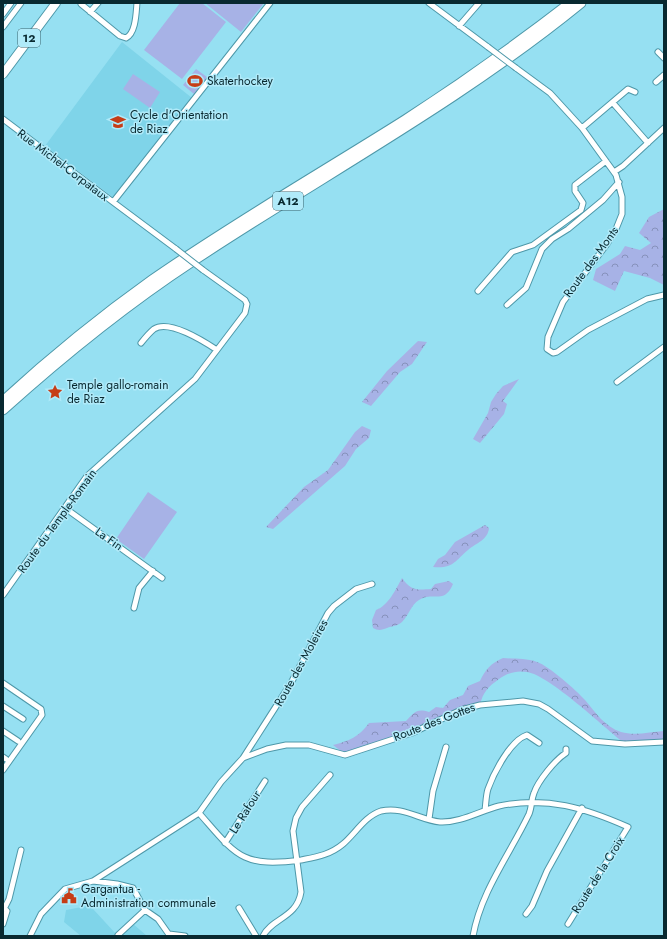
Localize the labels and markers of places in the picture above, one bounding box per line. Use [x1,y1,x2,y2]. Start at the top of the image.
sports icon: Skaterhockey [186,72,204,90]
place label: Skaterhockey [207,72,273,90]
place label: Cycle d'Orientation de Riaz [130,106,228,138]
school or university icon: Cycle d'Orientation de Riaz [109,113,127,131]
place label: Temple gallo-romain de Riaz [67,376,169,408]
place icon: Temple gallo-romain de Riaz [46,383,64,401]
place label: Gargantua - Administration communale [81,880,216,912]
public building icon: Gargantua - Administration communale [60,887,78,905]

